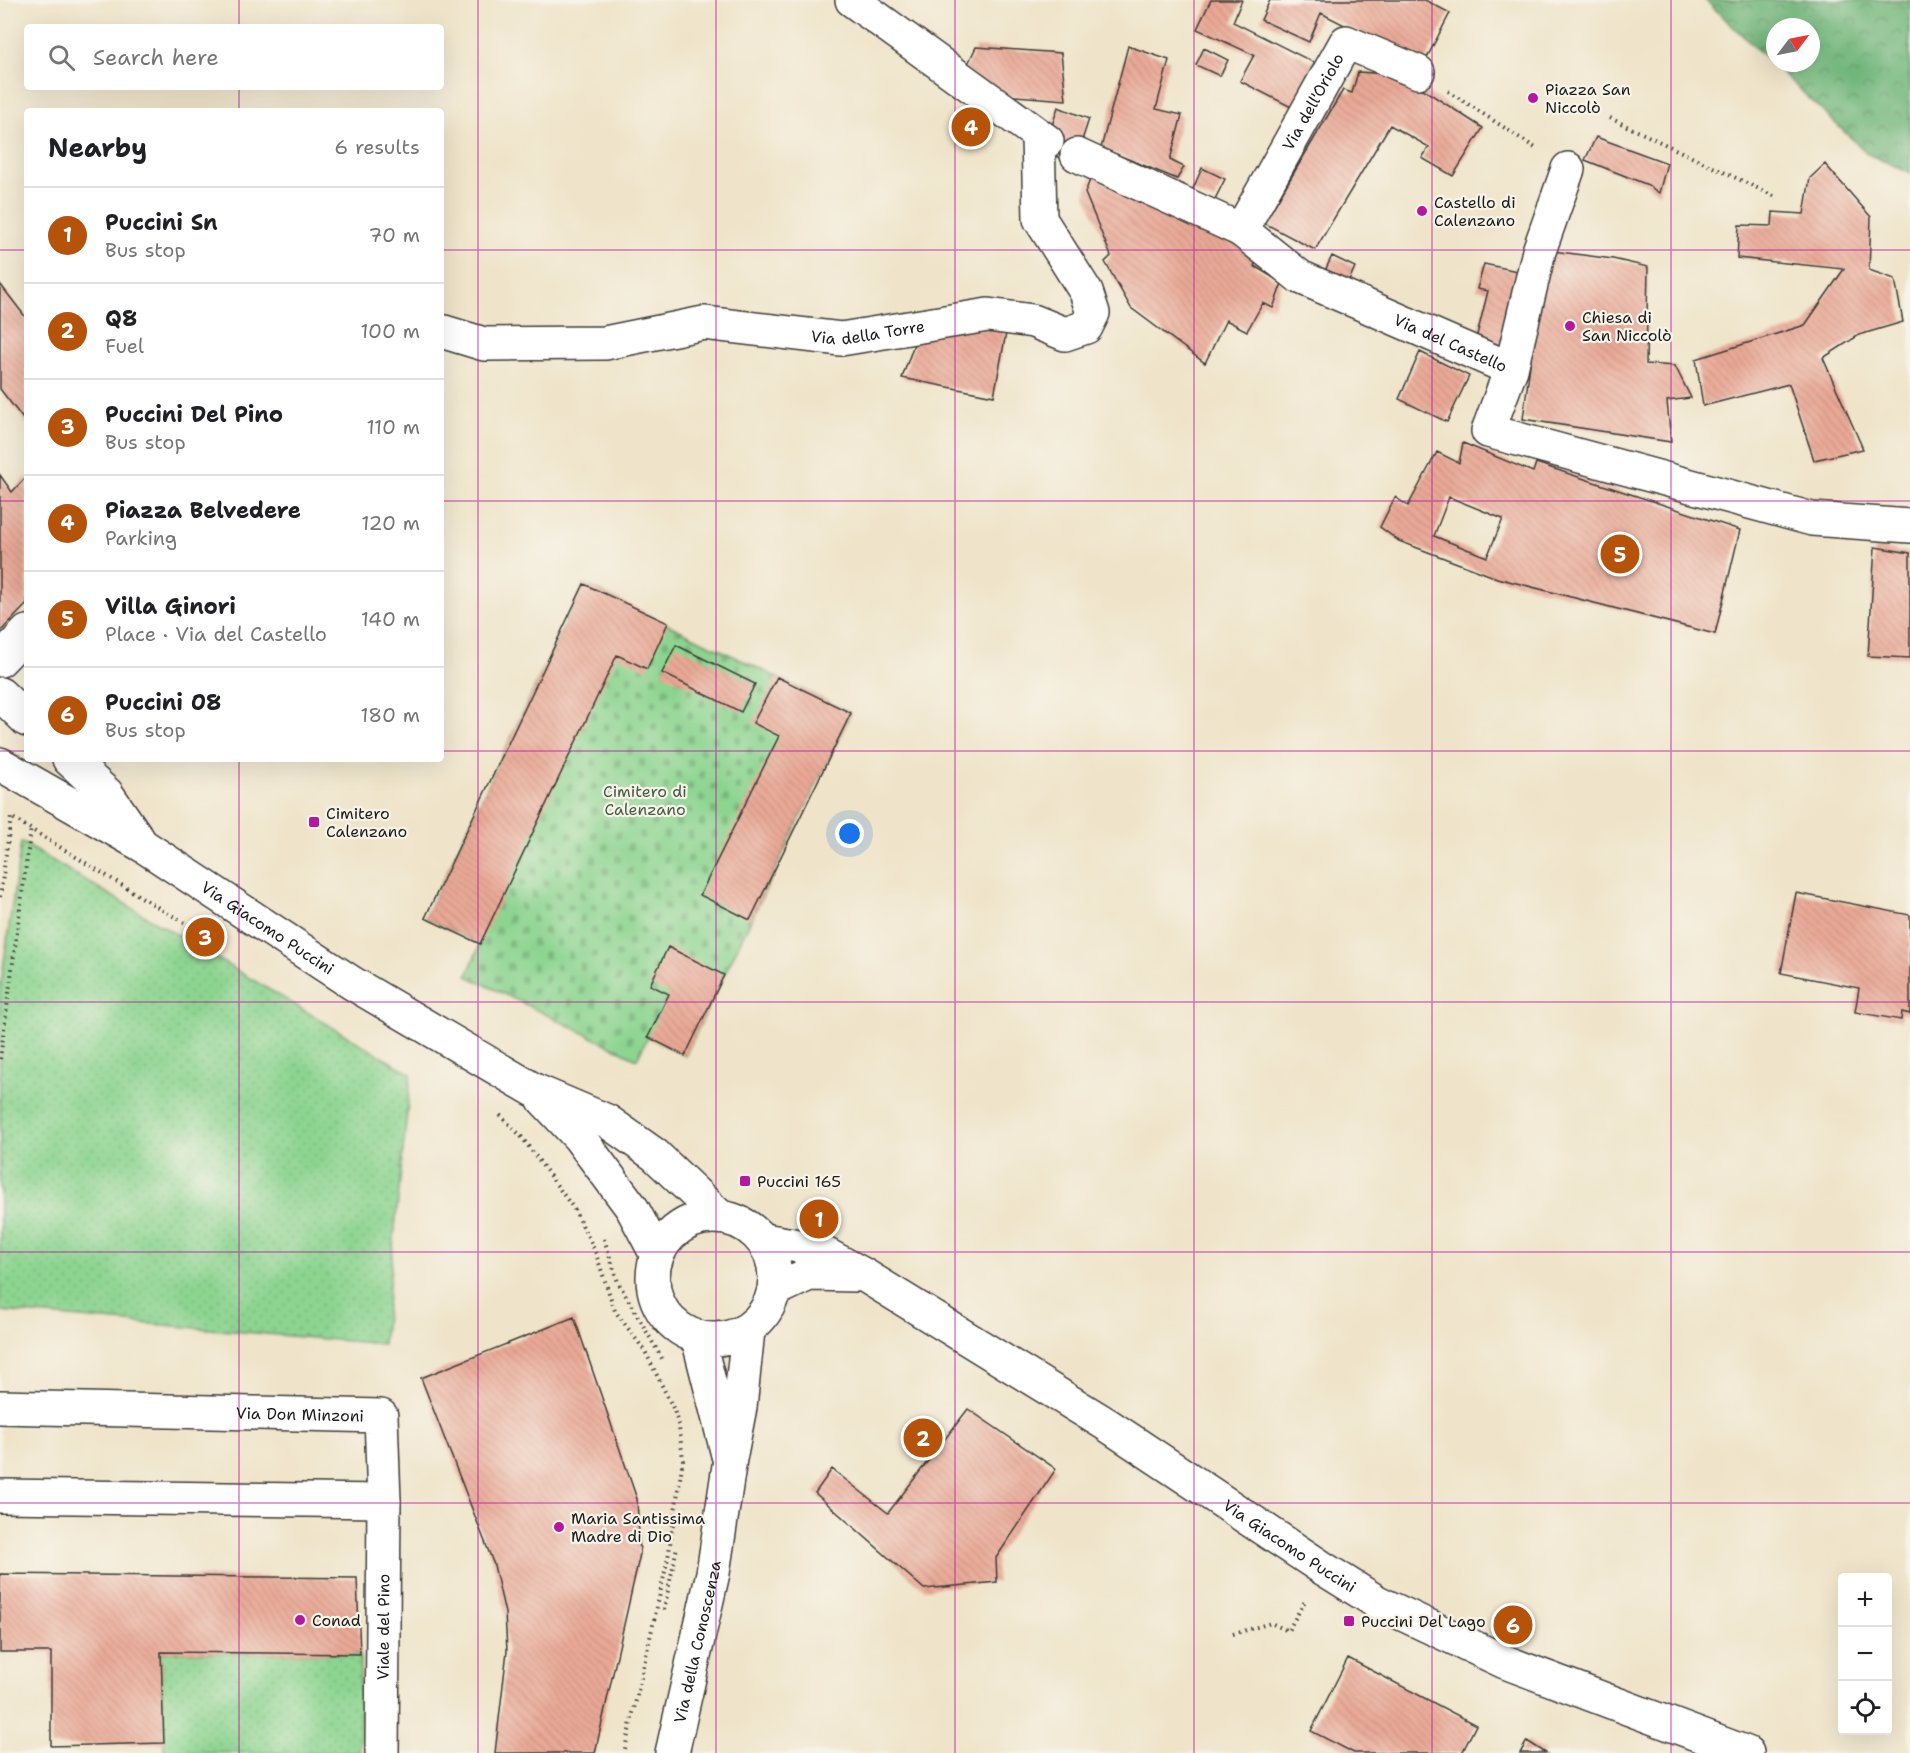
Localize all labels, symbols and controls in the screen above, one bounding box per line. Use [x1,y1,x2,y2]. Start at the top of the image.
north arrow [1766,18,1820,72]
search box [24,24,444,90]
icon: search [45,41,78,74]
text: Search here [93,43,219,72]
street label: Via dell'Oriolo [1277,49,1348,154]
place label: Piazza San Niccolò [1545,79,1631,118]
marker: Piazza San Niccolò [1526,91,1540,105]
pin: 4 [952,104,990,150]
text: Nearby [48,130,147,165]
text: 6 results [334,134,420,160]
place label: Castello di Calenzano [1434,192,1516,231]
marker: Castello di Calenzano [1415,204,1429,218]
text: Puccini Sn [105,208,218,237]
text: 1 [63,222,72,248]
text: 70 m [368,222,420,248]
text: Bus stop [105,237,186,263]
text: Q8 [105,304,137,333]
place label: Chiesa di San Niccolò [1582,307,1672,346]
street label: Via del Castello [1391,309,1510,377]
street label: Via della Torre [810,315,926,349]
text: 2 [61,318,75,344]
text: 100 m [360,318,420,344]
marker: Chiesa di San Niccolò [1563,319,1577,333]
text: Fuel [105,333,144,359]
text: Puccini Del Pino [105,400,283,429]
text: 3 [61,414,75,440]
text: 110 m [366,414,420,440]
text: Bus stop [105,429,186,455]
text: Piazza Belvedere [105,496,301,525]
text: 4 [61,510,75,536]
text: 120 m [361,510,420,536]
text: Parking [105,525,177,551]
pin: 5 [1600,532,1640,576]
text: Villa Ginori [105,592,236,621]
text: 5 [61,606,74,632]
text: 140 m [361,606,420,632]
text: Place · Via del Castello [105,621,327,647]
text: Puccini 08 [105,688,221,717]
text: 6 [61,702,75,728]
text: 180 m [360,702,420,728]
text: Bus stop [105,717,186,743]
park label: Cimitero di Calenzano [603,781,687,820]
place label: Cimitero Calenzano [326,803,407,842]
marker: Cimitero Calenzano [307,815,321,829]
your location [835,819,864,848]
street label: Via Giacomo Puccini [197,876,338,979]
pin: 3 [186,914,224,960]
place label: Puccini 165 [757,1171,841,1192]
marker: Puccini 165 [738,1174,752,1188]
pin: 1 [800,1196,838,1242]
street label: Via Don Minzoni [236,1402,364,1426]
pin: 2 [904,1416,942,1460]
street label: Via Giacomo Puccini [1219,1494,1360,1597]
place label: Maria Santissima Madre di Dio [571,1508,705,1547]
marker: Maria Santissima Madre di Dio [552,1520,566,1534]
street label: Via della Conoscenza [669,1559,725,1725]
map controls [1838,1573,1892,1735]
button: + [1838,1573,1892,1627]
street label: Viale del Pino [372,1574,394,1680]
pin: 6 [1494,1602,1532,1648]
place label: Conad [312,1610,361,1631]
place label: Puccini Del Lago [1361,1611,1486,1632]
marker: Conad [293,1613,307,1627]
marker: Puccini Del Lago [1342,1614,1356,1628]
button: − [1838,1627,1892,1681]
button: locate [1838,1681,1892,1735]

